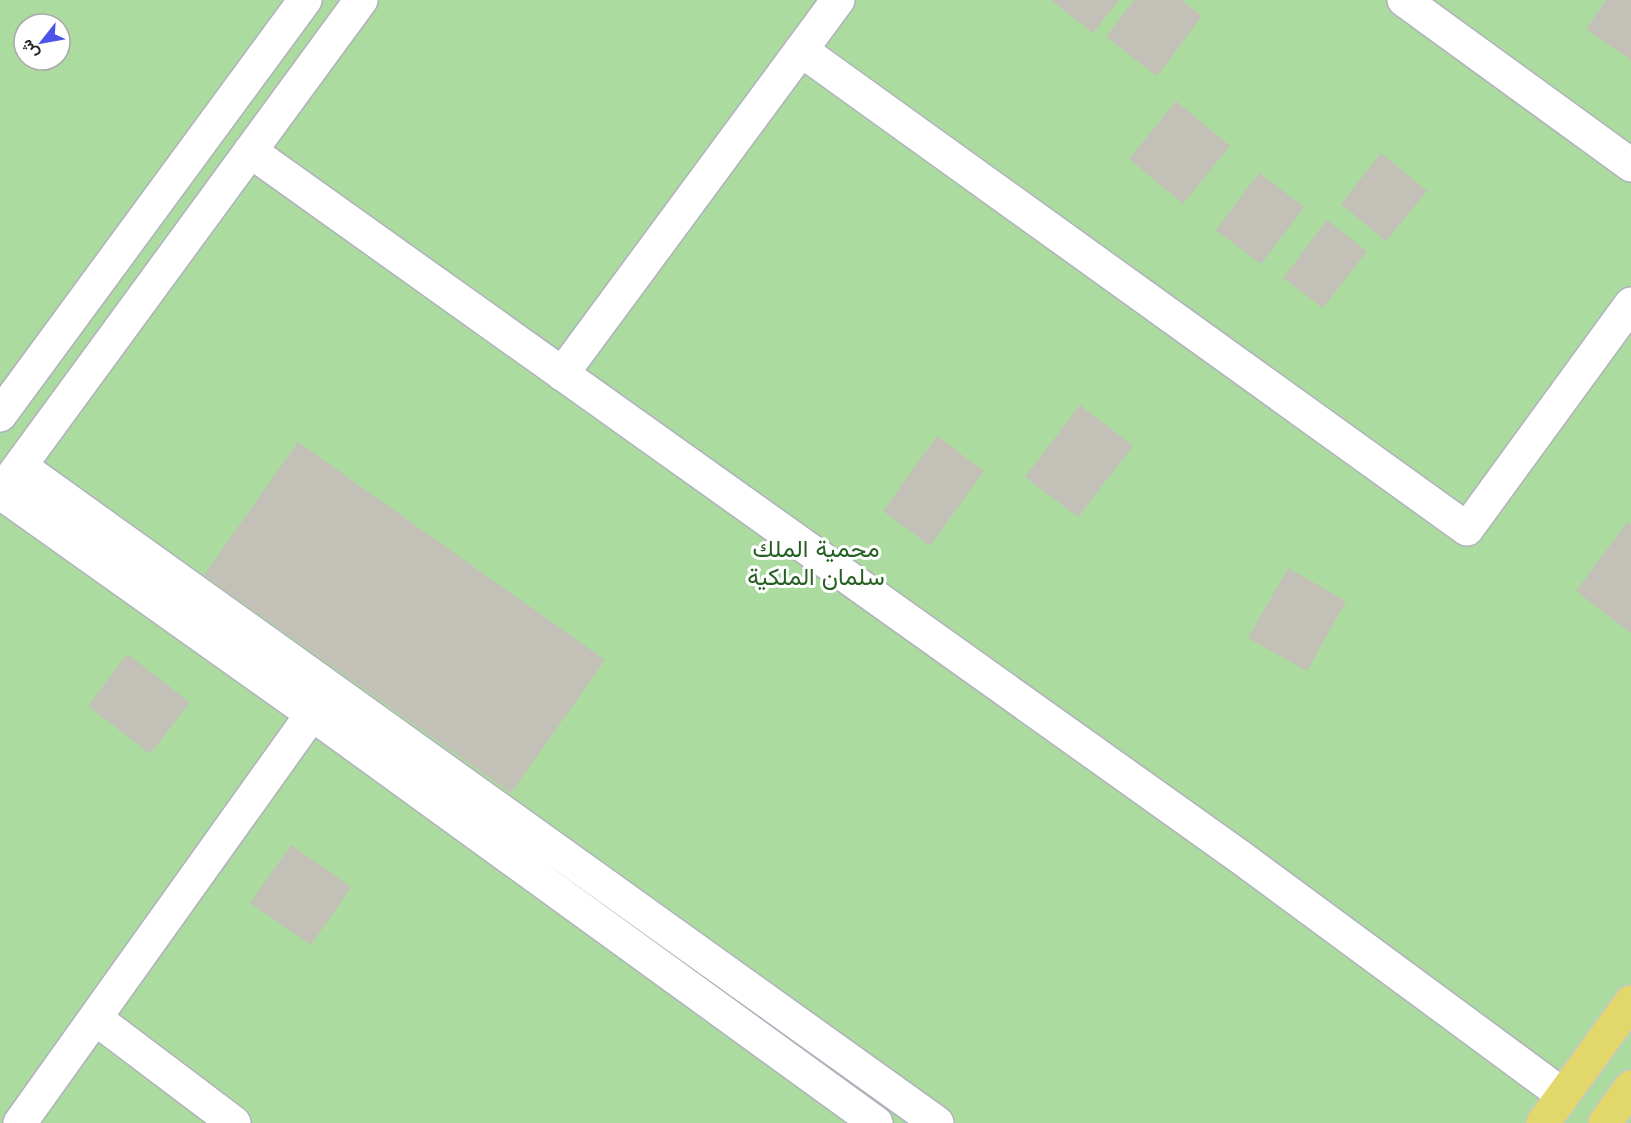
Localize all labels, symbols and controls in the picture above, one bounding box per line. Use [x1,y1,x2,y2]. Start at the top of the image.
north arrow [12,12,72,72]
text: ش [15,35,44,64]
park label: محمية الملك سلمان الملكية [747,531,885,594]

